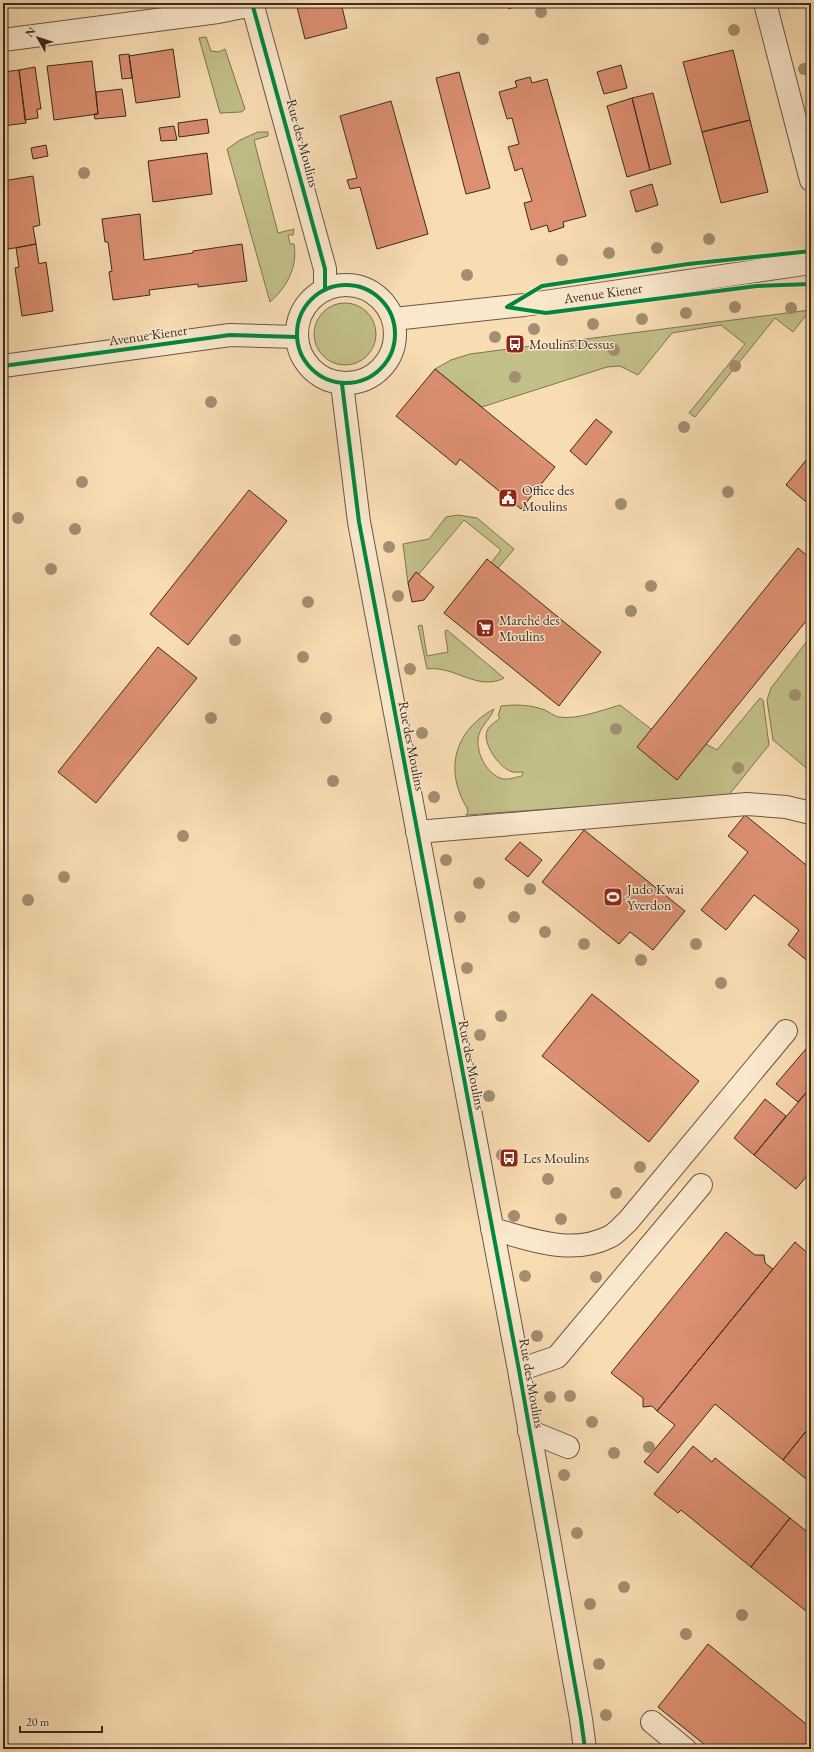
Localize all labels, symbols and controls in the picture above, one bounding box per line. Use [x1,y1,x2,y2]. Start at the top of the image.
north arrow [18,18,58,58]
text: N [22,24,39,40]
street label: Rue des Moulins [283,97,324,190]
street label: Avenue Kiener [562,279,644,308]
street label: Avenue Kiener [107,321,189,350]
bus stop icon: Moulins Dessus [504,333,526,355]
place label: Moulins Dessus [529,335,615,353]
place label: Office des Moulins [522,481,575,515]
public building icon: Office des Moulins [497,487,519,509]
place label: Marché des Moulins [499,611,560,645]
supermarket icon: Marché des Moulins [474,617,496,639]
street label: Rue des Moulins [394,700,430,793]
place label: Judo Kwai Yverdon [626,880,684,914]
sports icon: Judo Kwai Yverdon [602,886,624,908]
street label: Rue des Moulins [454,1019,490,1112]
bus stop icon: Les Moulins [498,1147,520,1169]
place label: Les Moulins [523,1149,590,1167]
street label: Rue des Moulins [515,1337,549,1430]
scale bar [20,1708,102,1734]
text: 20 m [26,1714,50,1730]

